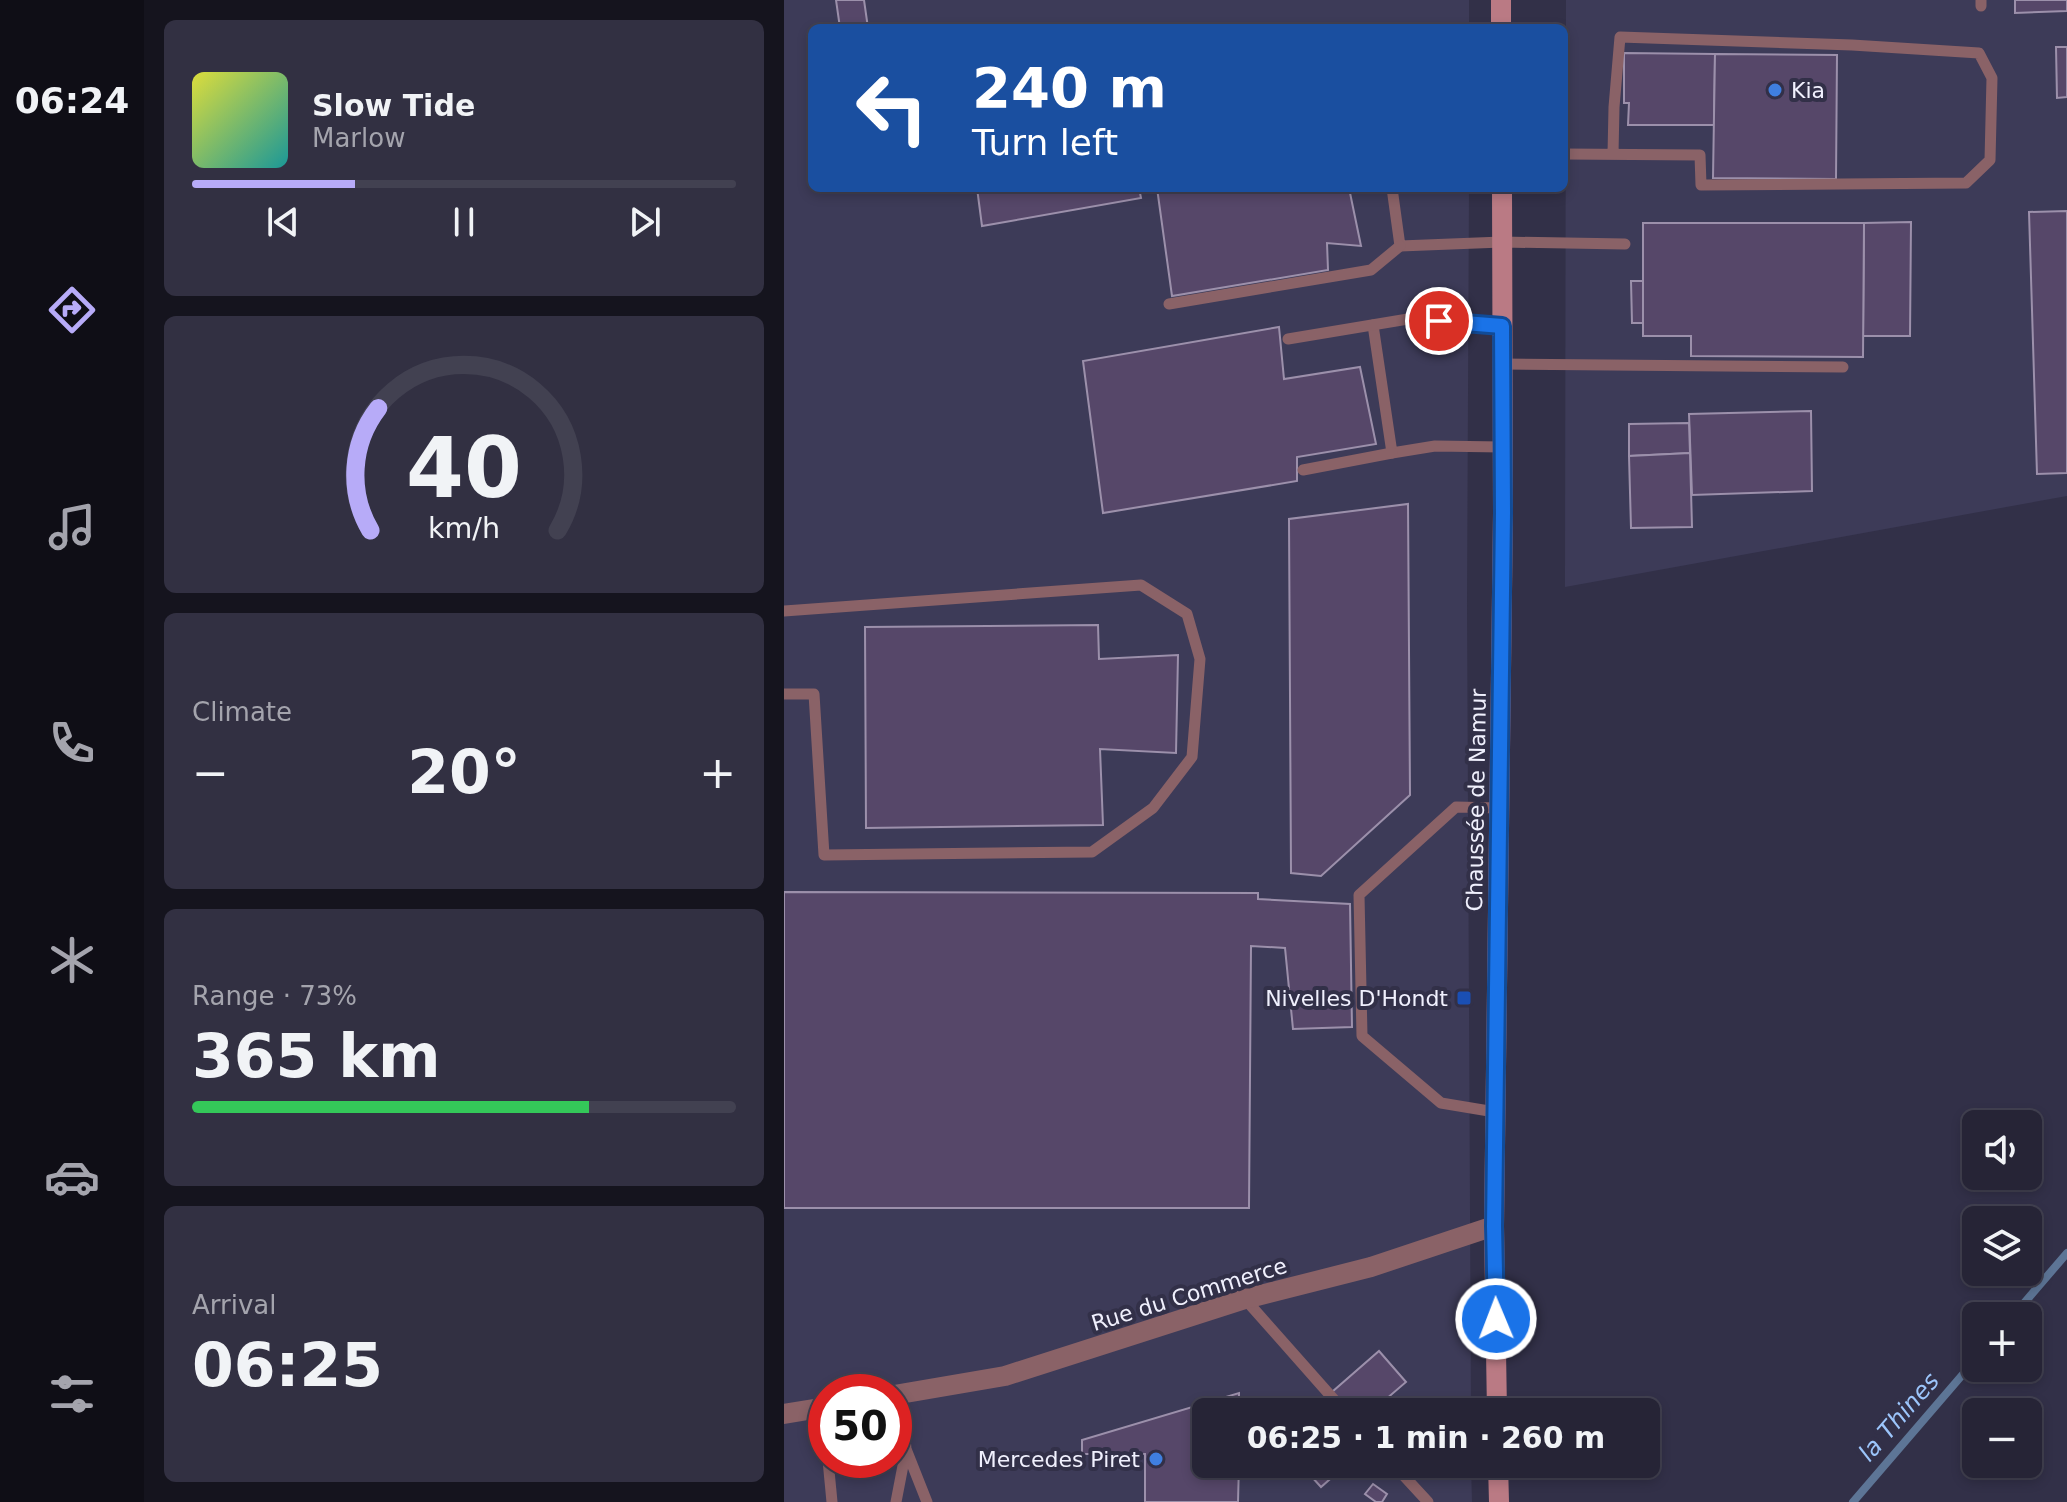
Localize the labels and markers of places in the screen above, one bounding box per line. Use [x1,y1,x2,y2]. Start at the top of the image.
place label: Kia [1791,78,1825,103]
marker: Kia [1766,81,1784,99]
pin [1405,287,1473,355]
place label: Nivelles D'Hondt [1265,986,1448,1011]
marker: Nivelles D'Hondt [1455,989,1473,1007]
place label: Mercedes Piret [978,1447,1140,1472]
marker: Mercedes Piret [1147,1450,1165,1468]

